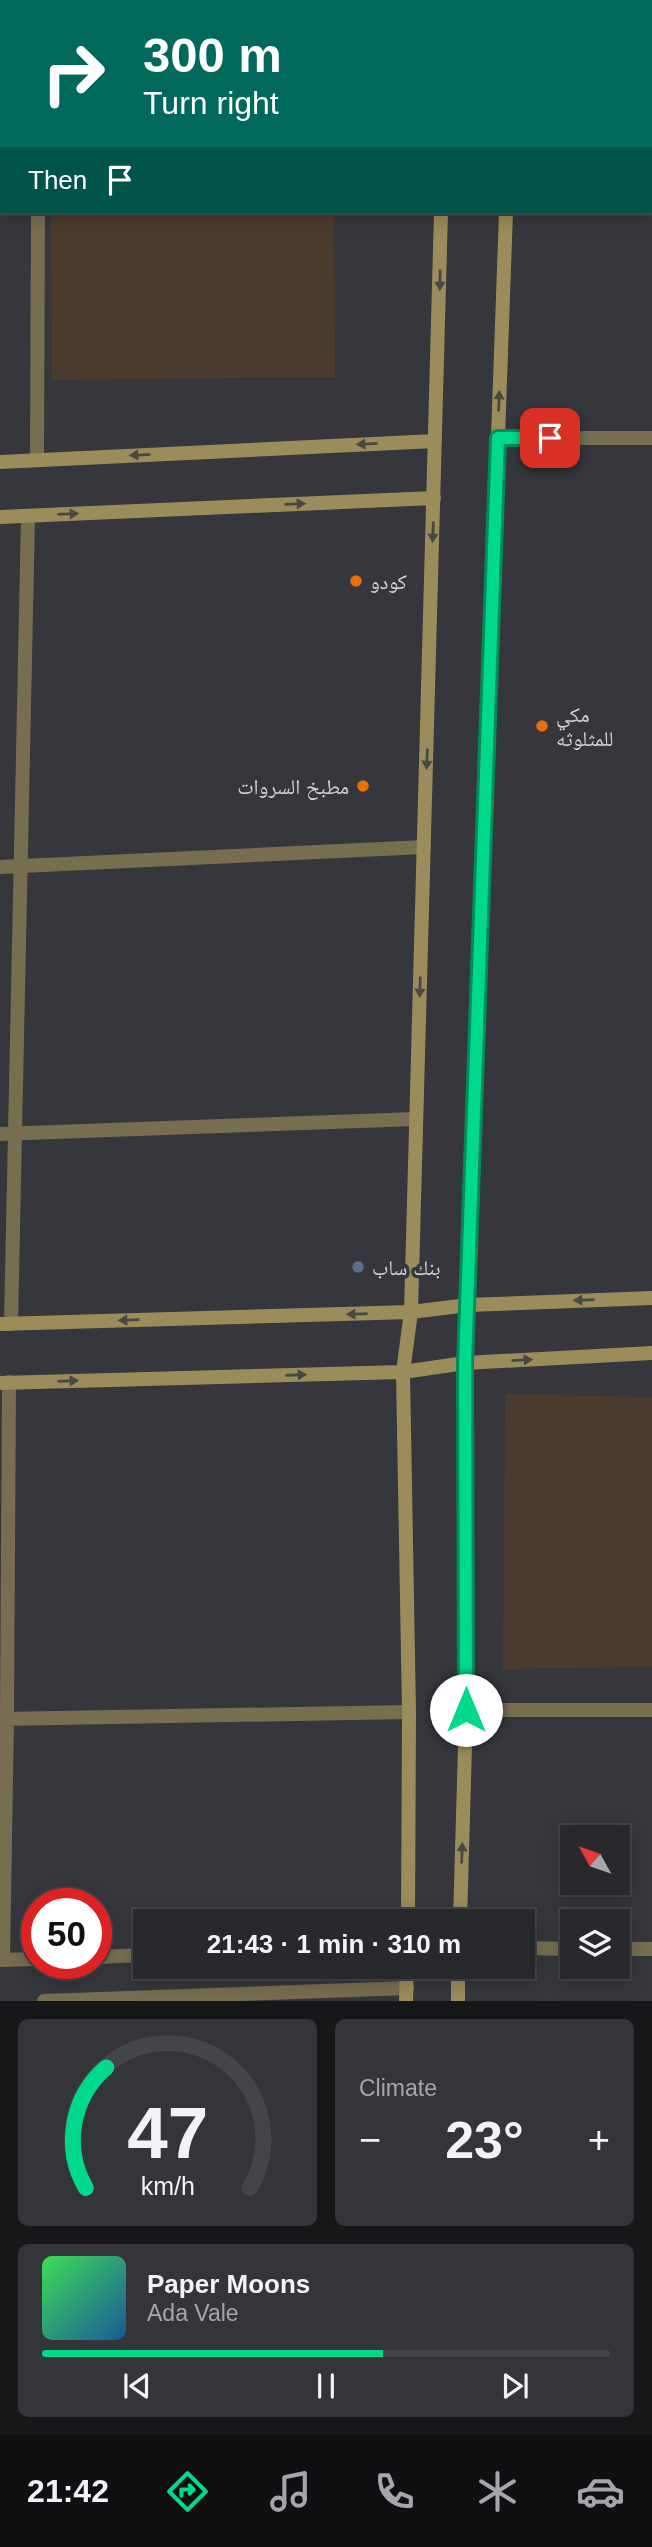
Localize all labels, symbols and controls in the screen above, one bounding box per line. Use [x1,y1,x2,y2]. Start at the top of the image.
icon: right [28,28,119,119]
text: 300 m [143,28,282,82]
text: Turn right [143,85,279,121]
icon: arrive [101,161,139,199]
text: Then [28,165,87,195]
one-way arrow [434,269,445,291]
one-way arrow [494,390,505,412]
pin [520,408,580,468]
icon: arrive [531,419,569,457]
one-way arrow [356,438,378,449]
one-way arrow [129,449,151,460]
one-way arrow [285,498,307,509]
one-way arrow [57,508,79,519]
one-way arrow [427,521,439,543]
place label: كودو [370,570,407,593]
marker: كودو [348,573,364,589]
place label: مكي للمثلوثه [556,703,614,750]
marker: مكي للمثلوثه [534,718,550,734]
one-way arrow [421,749,432,771]
place label: مطبخ السروات [237,775,349,800]
marker: مطبخ السروات [355,778,371,794]
one-way arrow [414,976,426,998]
place label: بنك ساب [372,1256,441,1279]
marker: بنك ساب [350,1259,366,1275]
one-way arrow [573,1295,595,1306]
one-way arrow [346,1308,368,1319]
one-way arrow [118,1315,140,1326]
one-way arrow [512,1354,534,1365]
one-way arrow [285,1369,307,1381]
one-way arrow [57,1375,79,1387]
position arrow [429,1673,503,1747]
north arrow [560,1825,630,1895]
map controls [560,1825,630,1979]
one-way arrow [456,1842,467,1864]
speed limit sign: 50 [21,1888,112,1979]
button: layers [560,1909,630,1979]
text: 21:43 · 1 min · 310 m [207,1929,461,1959]
text: Climate [359,2075,437,2101]
text: 47 [127,2093,208,2174]
text: 23° [445,2111,524,2169]
text: − [359,2119,381,2161]
text: + [588,2119,610,2161]
text: km/h [140,2172,195,2200]
text: Paper Moons [147,2269,310,2299]
text: Ada Vale [147,2300,239,2326]
icon: previous [118,2367,156,2405]
icon: pause [307,2367,345,2405]
icon: next [496,2367,534,2405]
icon: directions [163,2467,212,2516]
icon: music [266,2467,315,2516]
icon: phone [370,2467,419,2516]
icon: climate [473,2467,522,2516]
icon: car [576,2467,625,2516]
text: 21:42 [27,2473,109,2509]

